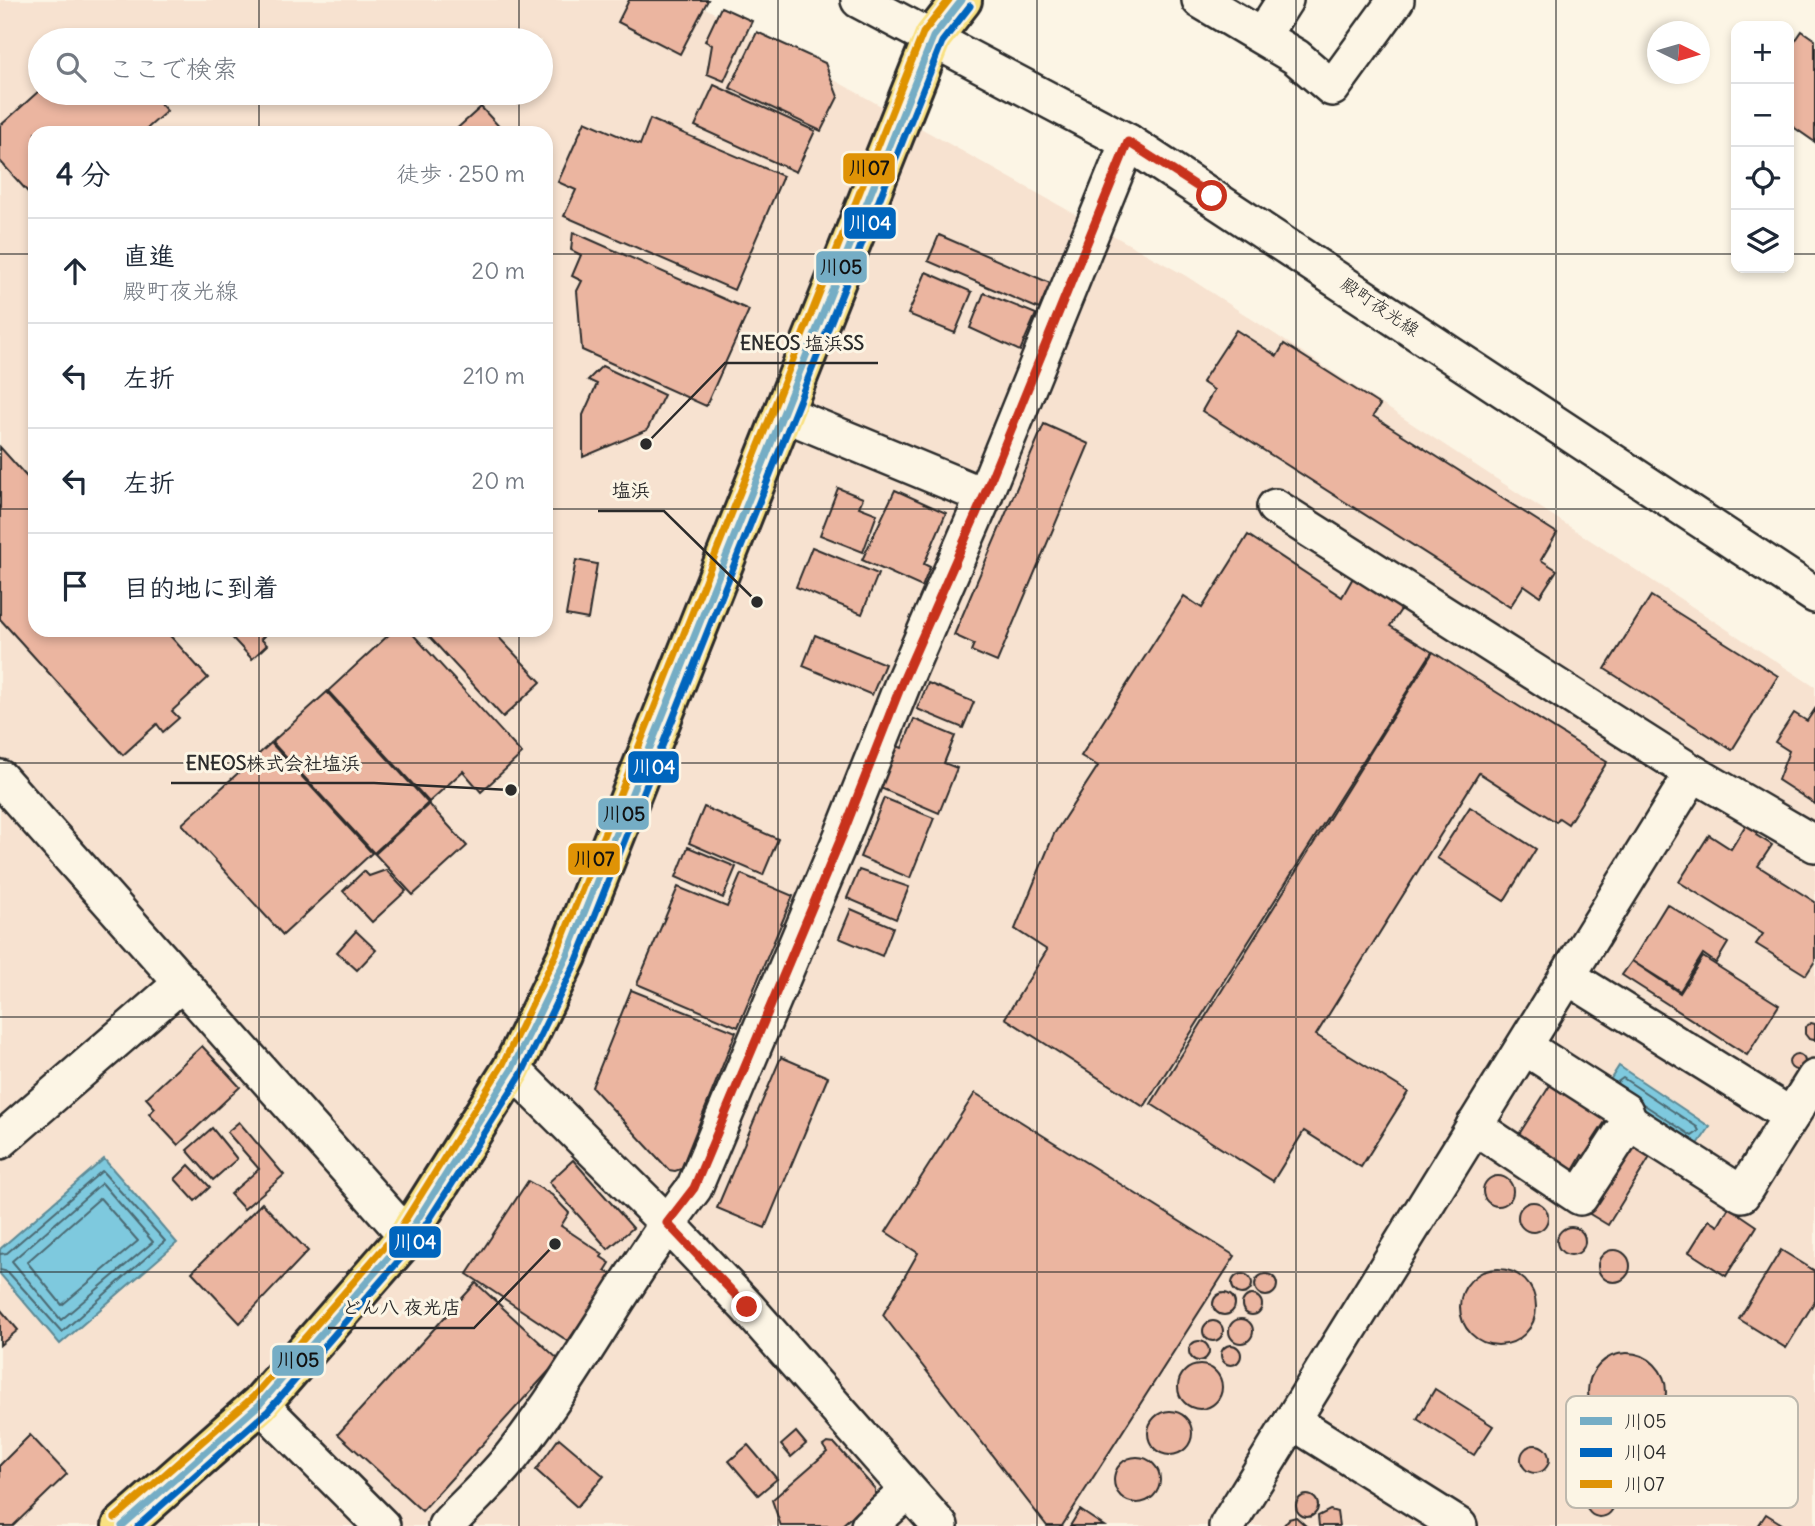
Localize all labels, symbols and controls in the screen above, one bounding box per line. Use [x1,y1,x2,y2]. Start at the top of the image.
north arrow [1647,21,1710,84]
map controls [1731,21,1794,273]
button: + [1731,21,1794,84]
search box [28,28,553,105]
icon: search [52,48,90,86]
text: ここで検索 [108,52,238,85]
button: − [1731,84,1794,147]
button: locate [1731,147,1794,210]
line badge: 川07 [842,152,896,185]
text: 4 分 [56,155,110,193]
text: 川07 [849,156,890,180]
text: 徒歩 · 250 m [396,159,525,188]
route start [1196,180,1227,211]
line badge: 川04 [843,206,897,240]
button: layers [1731,210,1794,273]
text: 川04 [849,211,891,235]
text: 直進 [123,239,175,272]
line badge: 川05 [815,250,868,284]
icon: ahead [56,252,94,290]
text: 川05 [820,255,862,279]
text: 20 m [472,256,525,285]
street label: 殿町夜光線 [1337,272,1424,341]
text: 殿町夜光線 [123,276,238,305]
callout: ENEOS 塩浜SS [725,323,878,363]
text: ENEOS 塩浜SS [740,331,864,355]
icon: left [56,357,94,395]
text: 左折 [123,361,175,394]
text: 210 m [462,361,525,390]
icon: left [56,462,94,500]
text: 左折 [123,466,175,499]
text: 20 m [472,466,525,495]
callout: 塩浜 [598,471,664,511]
text: 塩浜 [612,478,650,502]
icon: arrive [56,567,94,605]
text: 目的地に到着 [123,571,279,604]
callout: ENEOS株式会社塩浜 [171,743,374,783]
line badge: 川04 [627,750,680,784]
text: ENEOS株式会社塩浜 [186,751,360,775]
text: 川04 [633,755,675,779]
line badge: 川05 [597,797,650,831]
text: 川05 [603,802,645,826]
line badge: 川07 [567,842,621,876]
text: 川07 [574,847,615,871]
line badge: 川04 [388,1225,442,1259]
text: 川04 [394,1230,436,1254]
callout: どん八 夜光店 [328,1288,474,1328]
route end [731,1291,762,1322]
text: どん八 夜光店 [341,1295,461,1319]
line badge: 川05 [271,1344,325,1377]
text: 川05 [277,1348,319,1372]
legend [1566,1396,1798,1508]
text: 川05 [1624,1409,1666,1433]
text: 川04 [1624,1440,1667,1464]
text: 川07 [1624,1472,1665,1496]

